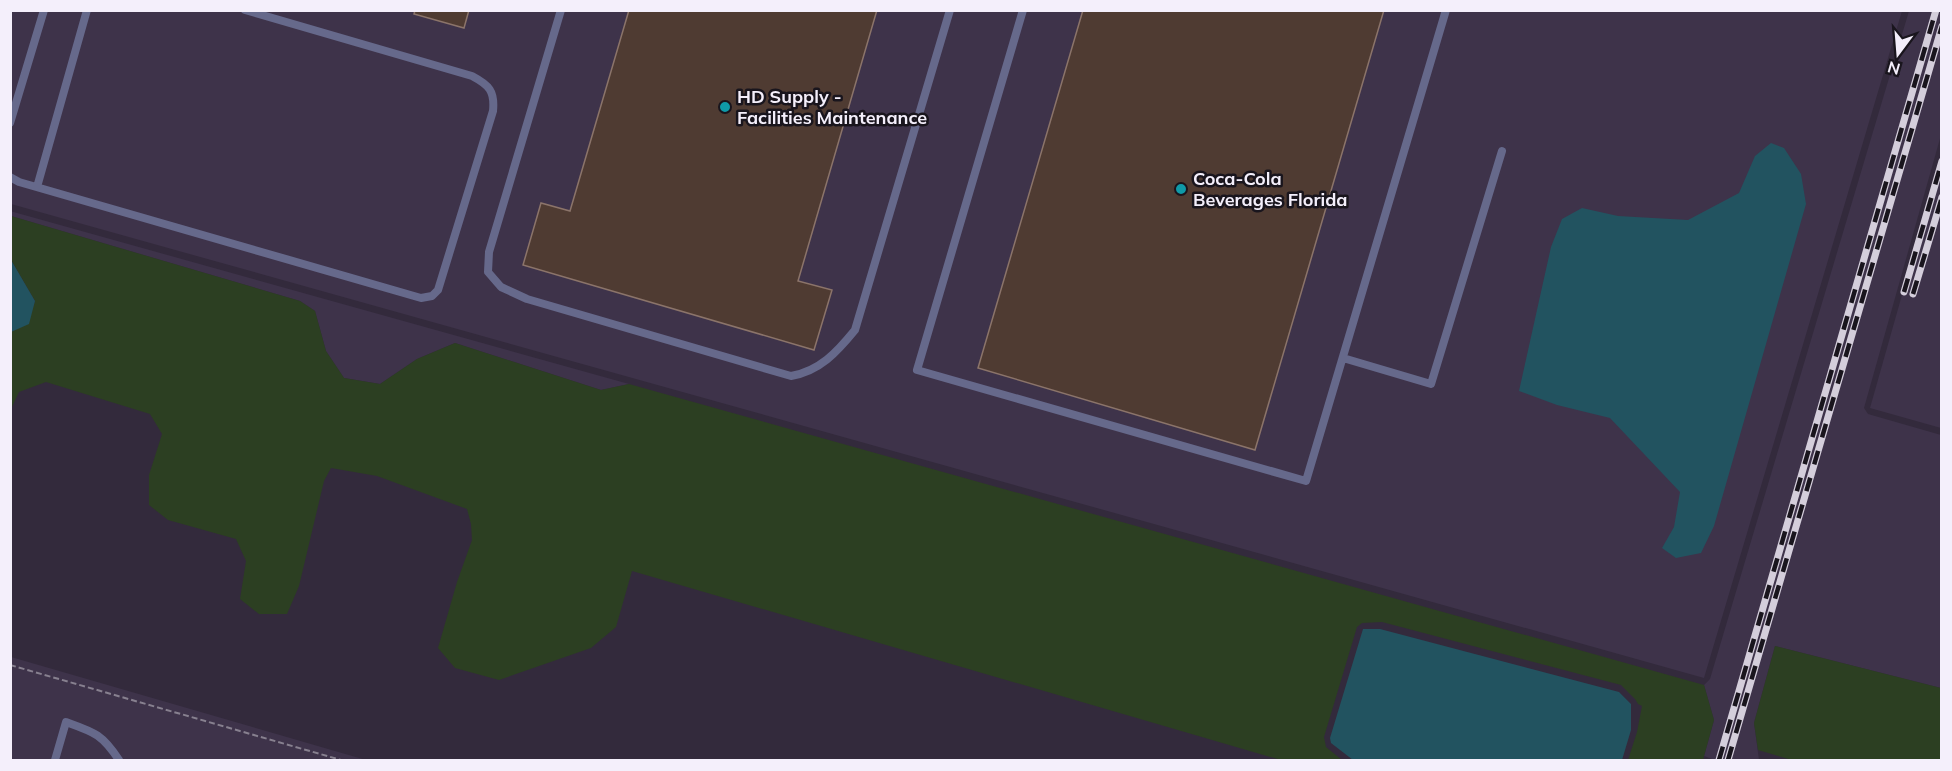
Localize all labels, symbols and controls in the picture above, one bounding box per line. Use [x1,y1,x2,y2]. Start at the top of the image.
north arrow [1868,24,1928,84]
text: N [1885,57,1902,80]
place label: HD Supply - Facilities Maintenance [737,85,927,129]
marker: HD Supply - Facilities Maintenance [718,100,732,114]
place label: Coca-Cola Beverages Florida [1193,167,1348,211]
marker: Coca-Cola Beverages Florida [1174,182,1188,196]

